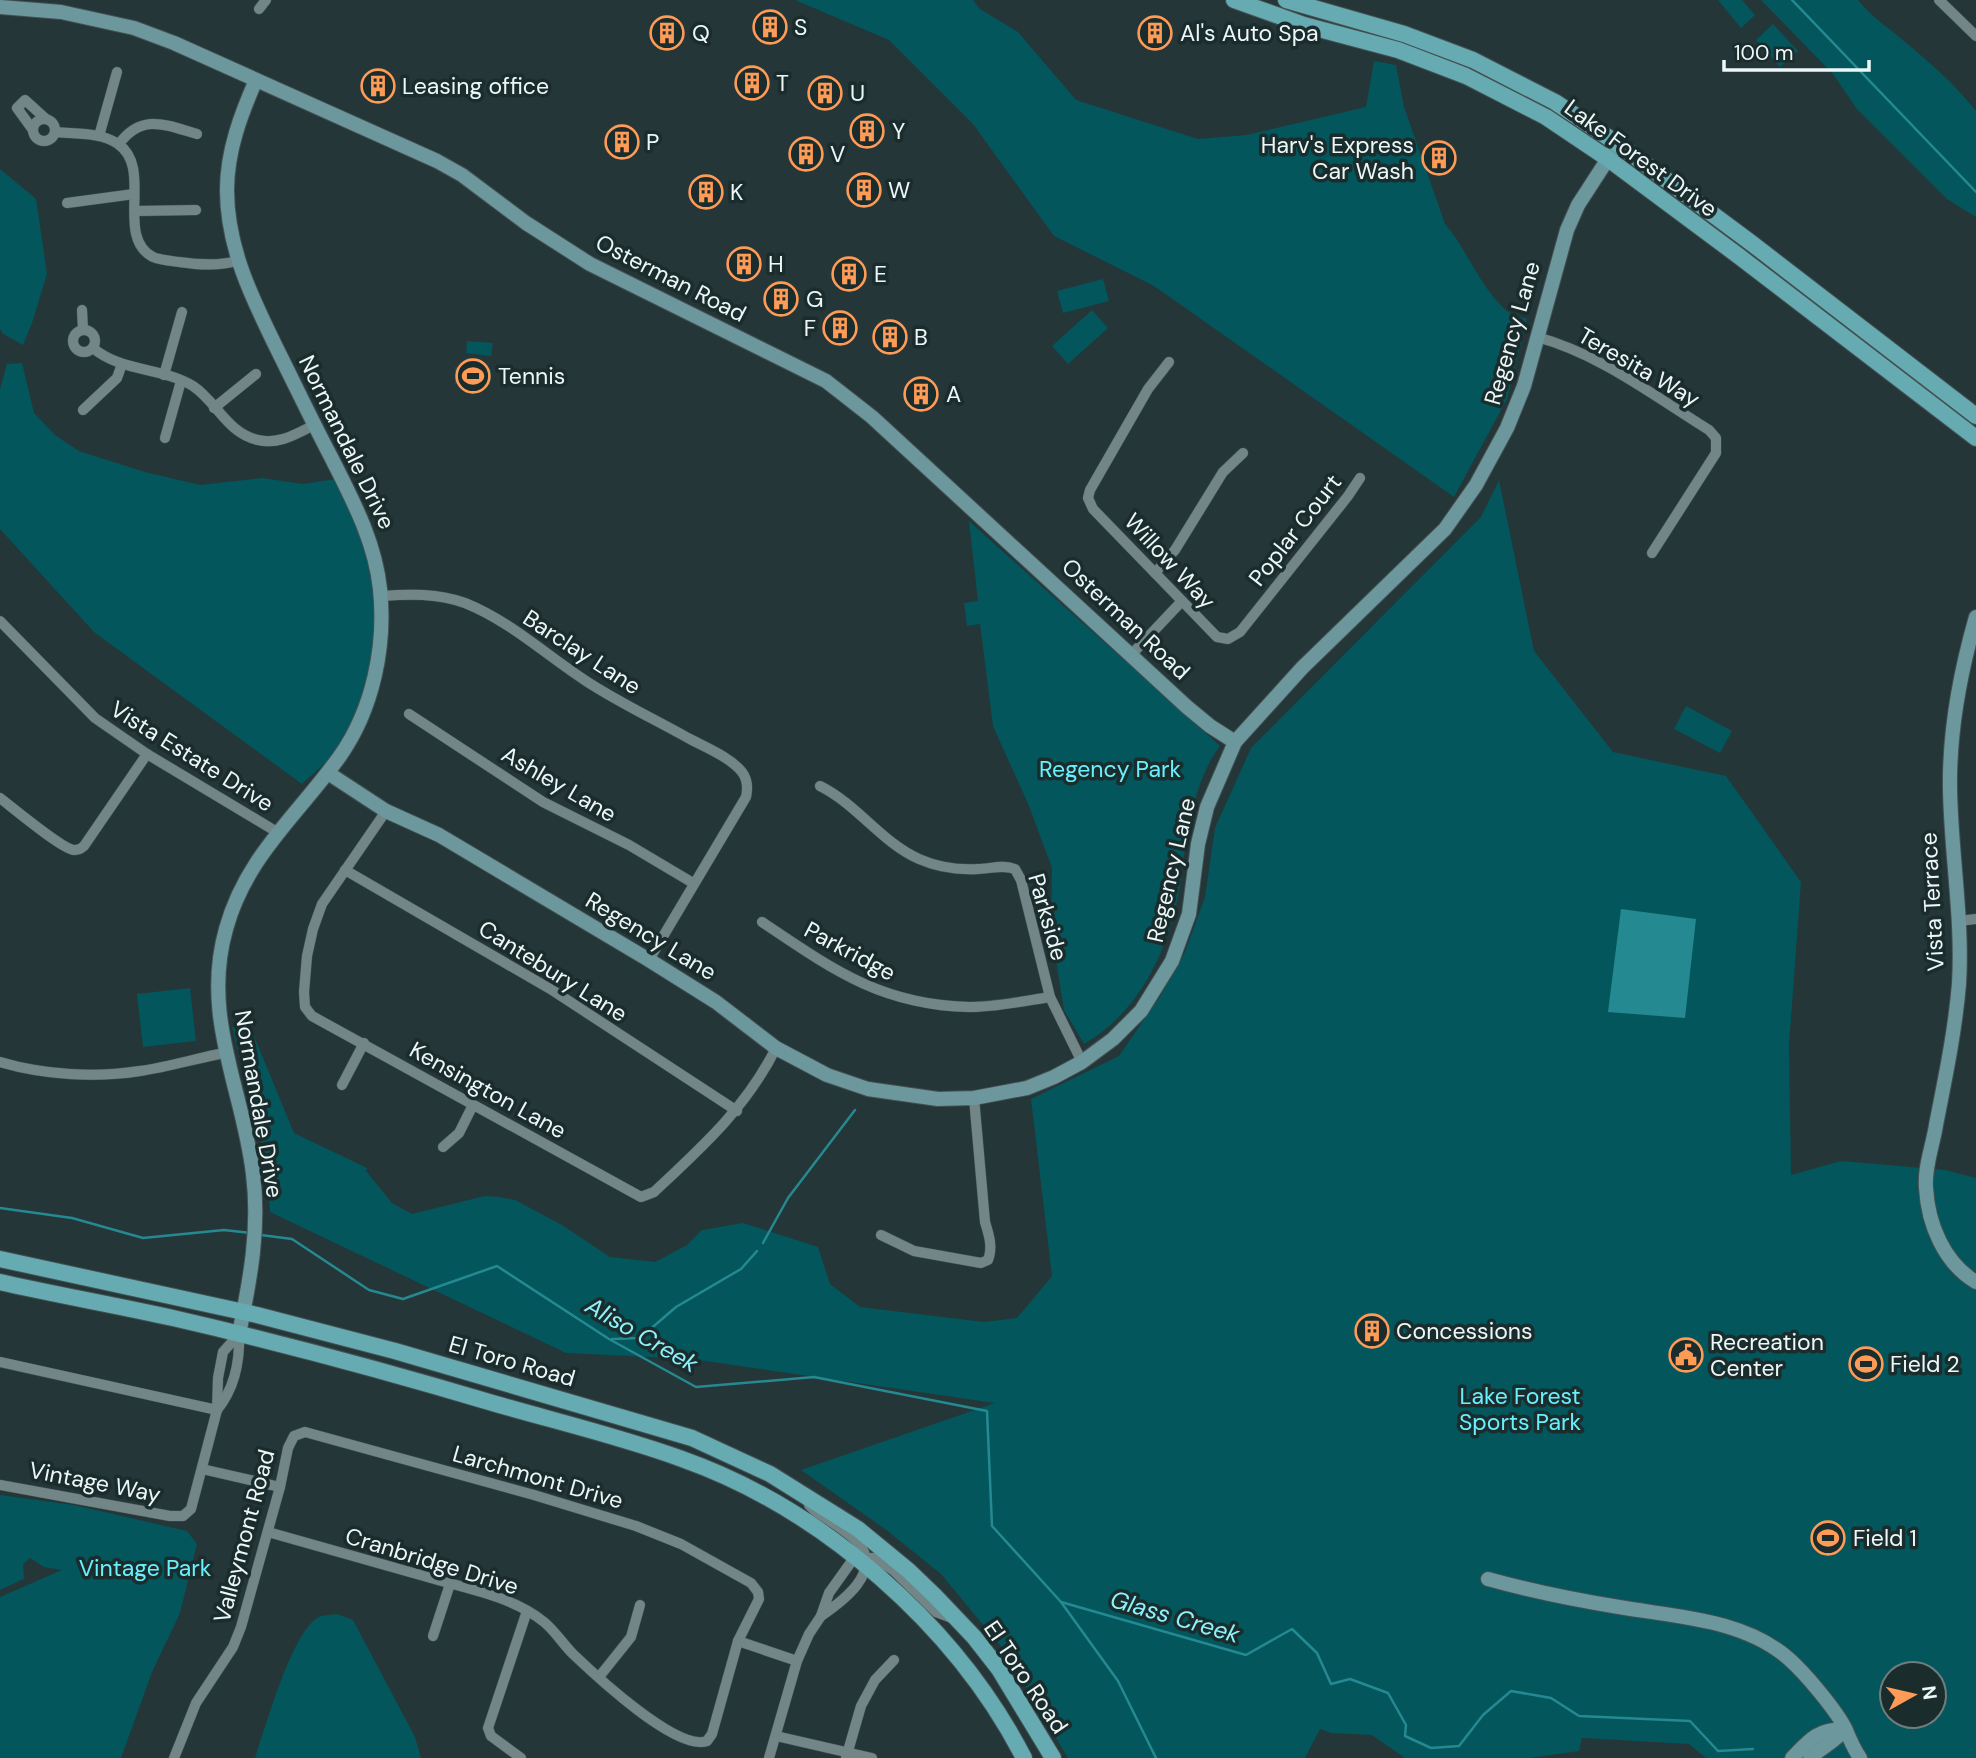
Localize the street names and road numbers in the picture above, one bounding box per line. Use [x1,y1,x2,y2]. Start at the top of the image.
street label: Lake Forest Drive [1559,92,1723,224]
street label: Osterman Road [591,227,751,329]
street label: Regency Lane [1477,258,1547,408]
street label: Teresita Way [1573,320,1706,414]
street label: Normandale Drive [292,350,402,534]
street label: Poplar Court [1242,468,1348,592]
street label: Willow Way [1118,507,1222,616]
street label: Osterman Road [1055,552,1197,686]
street label: Barclay Lane [517,603,647,701]
street label: Vista Estate Drive [105,694,279,818]
street label: Ashley Lane [496,739,622,829]
street label: Regency Lane [1140,795,1202,945]
street label: Vista Terrace [1913,832,1951,972]
street label: Parkside [1021,870,1075,964]
street label: Regency Lane [580,885,722,987]
street label: Cantebury Lane [473,913,633,1029]
street label: Parkridge [799,914,901,988]
street label: Normandale Drive [228,1008,290,1200]
street label: Kensington Lane [404,1035,572,1145]
street label: El Toro Road [445,1329,579,1393]
street label: Larchmont Drive [449,1438,627,1516]
street label: Valleymont Road [206,1446,282,1626]
street label: Vintage Way [27,1455,163,1509]
street label: Cranbridge Drive [342,1520,522,1602]
street label: El Toro Road [977,1615,1075,1739]

